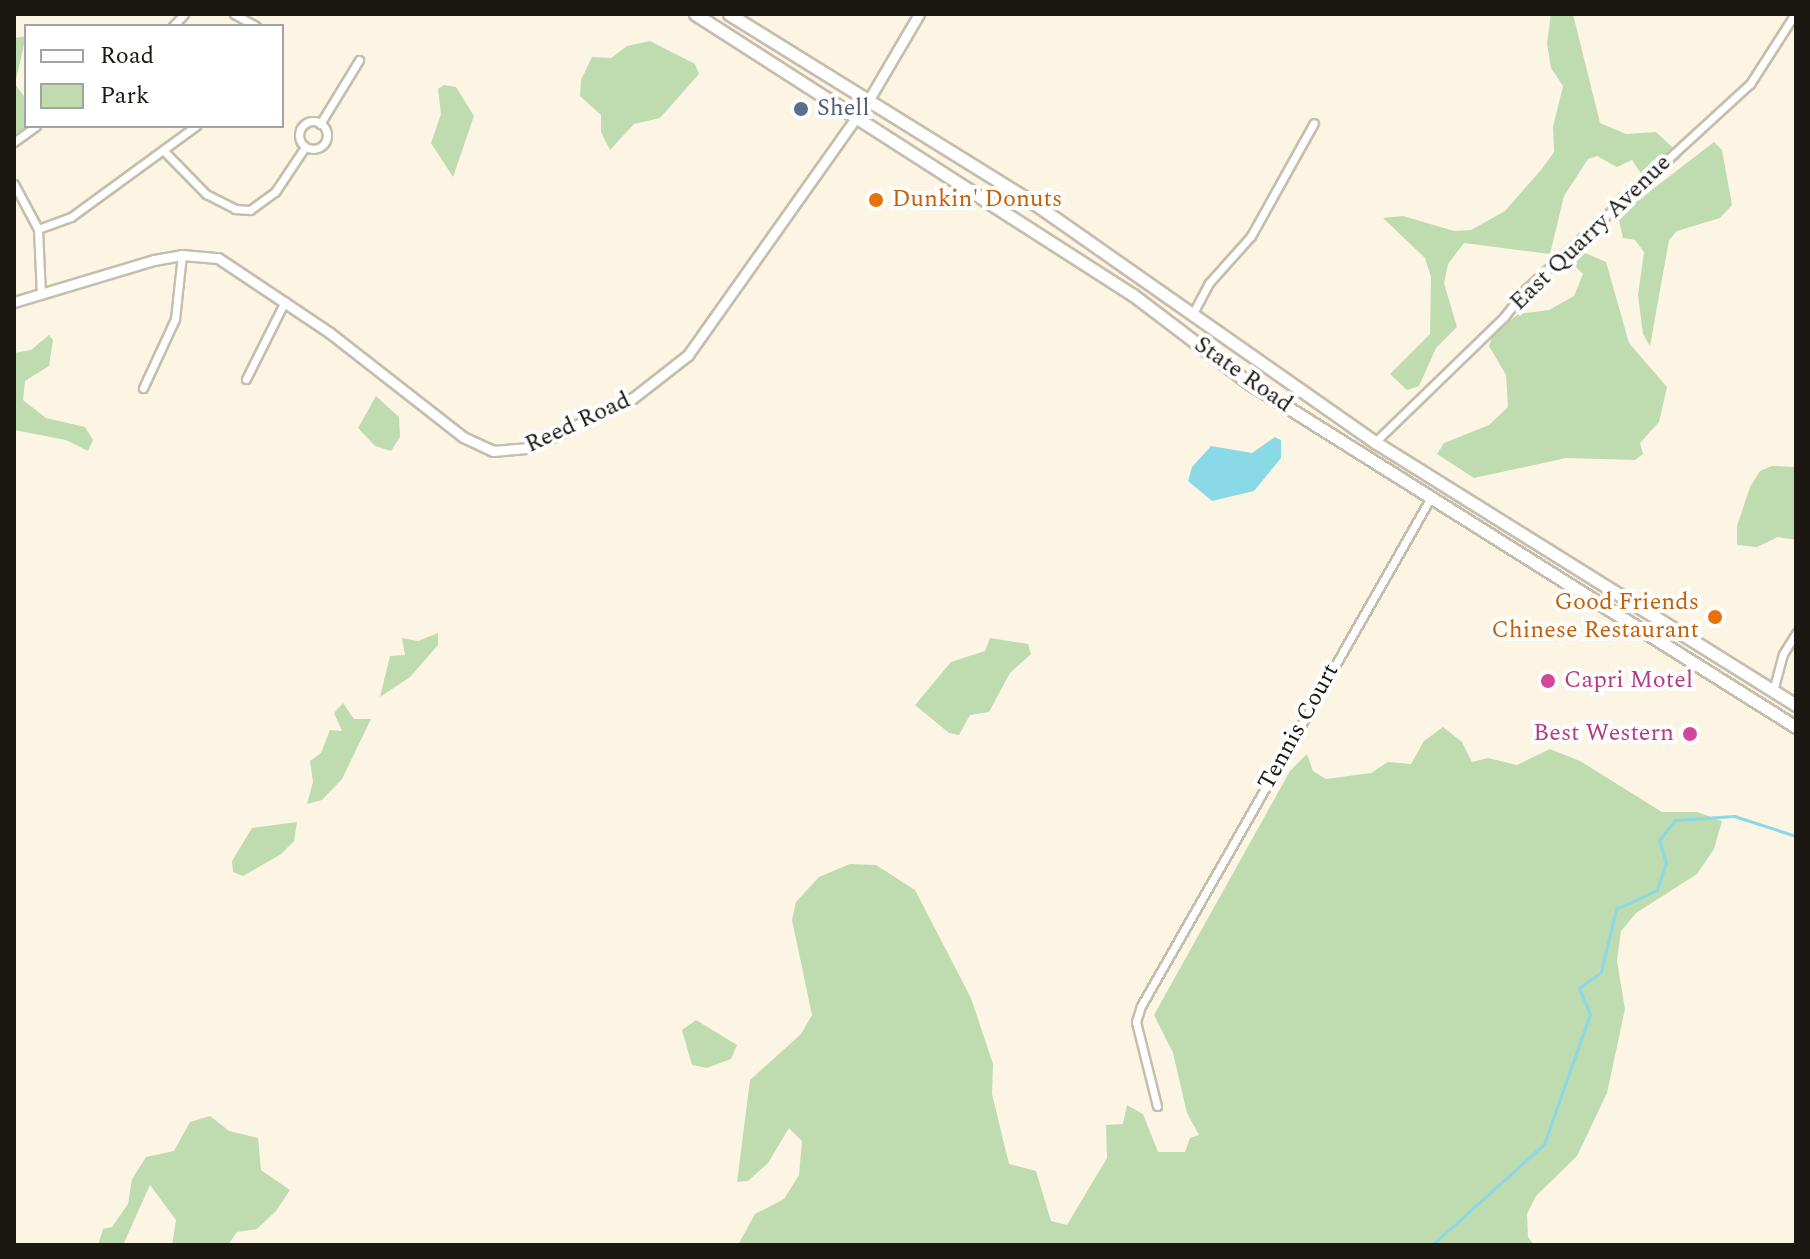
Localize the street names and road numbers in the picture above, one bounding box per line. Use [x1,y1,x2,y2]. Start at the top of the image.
street label: East Quarry Avenue [1505,149,1677,317]
street label: State Road [1188,331,1298,419]
street label: Reed Road [521,386,635,460]
street label: Tennis Court [1252,659,1346,795]

